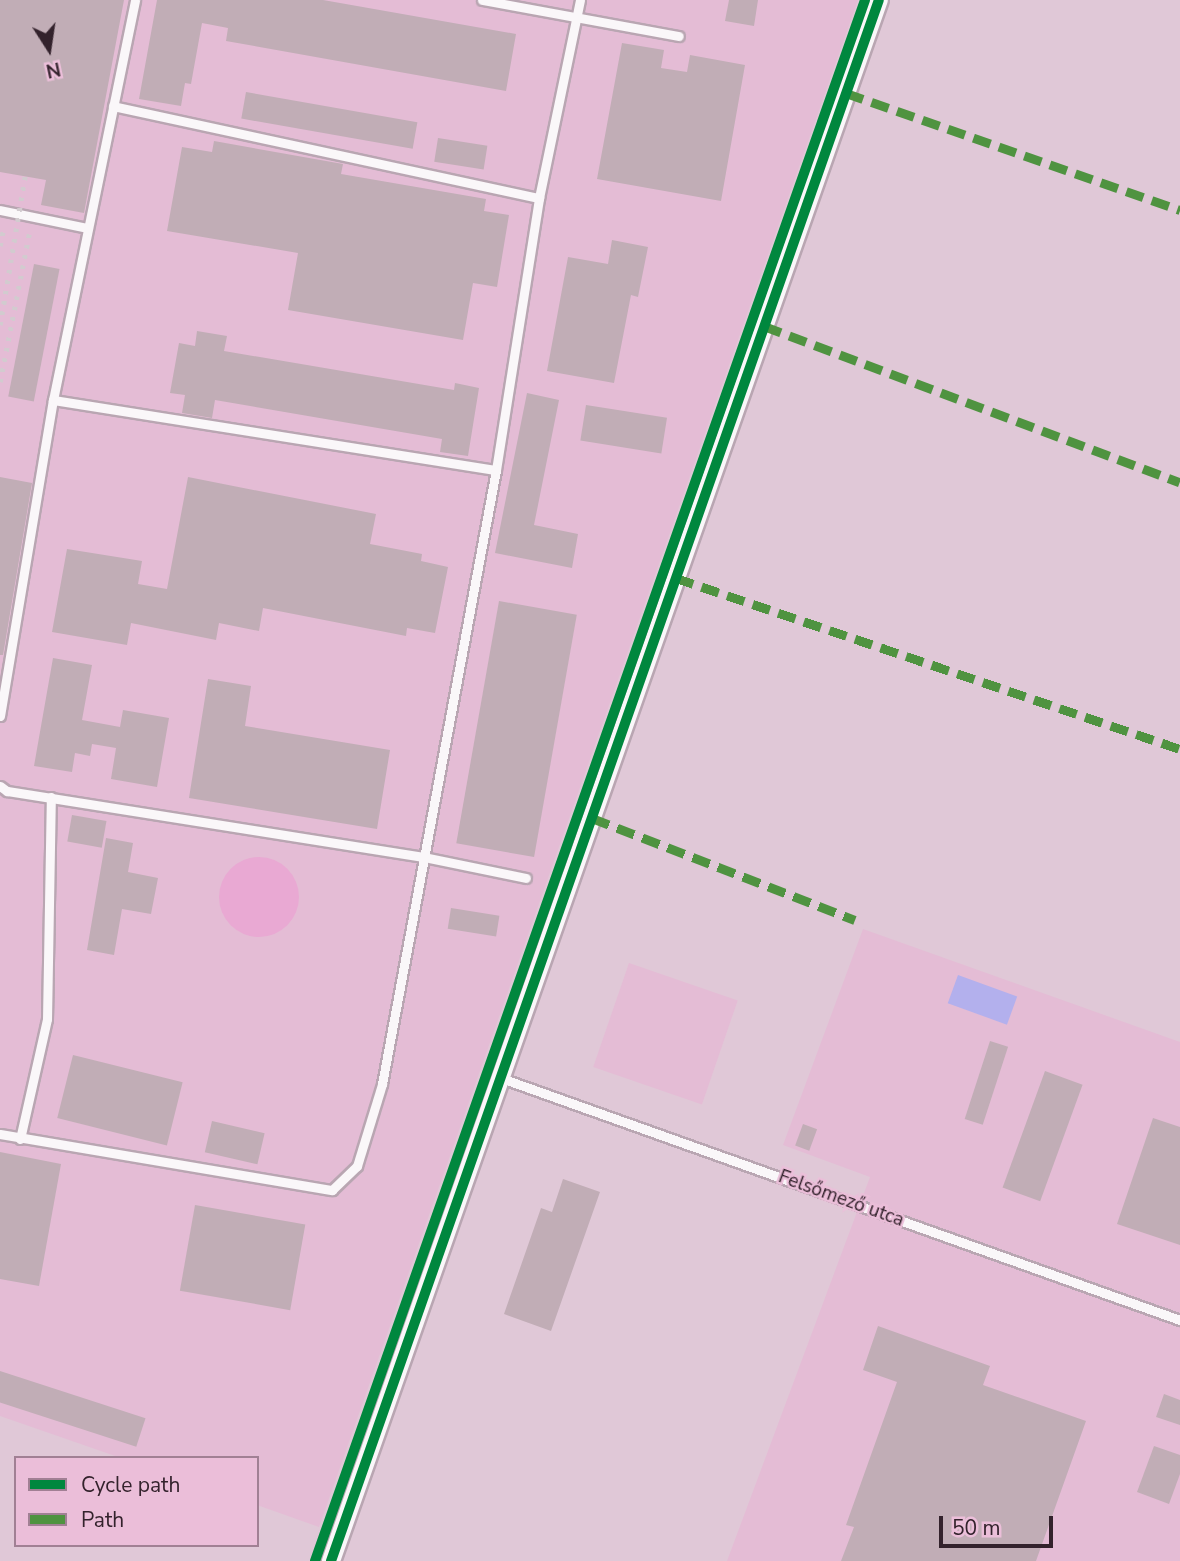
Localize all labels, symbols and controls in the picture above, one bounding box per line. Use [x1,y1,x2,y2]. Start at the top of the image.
north arrow [14,14,84,84]
text: N [44,55,63,84]
street label: Felsőmező utca [775,1166,907,1232]
legend [14,1456,259,1547]
text: Cycle path [81,1471,180,1499]
scale bar [942,1502,1056,1546]
text: Path [81,1506,124,1534]
text: 50 m [952,1514,1001,1542]

